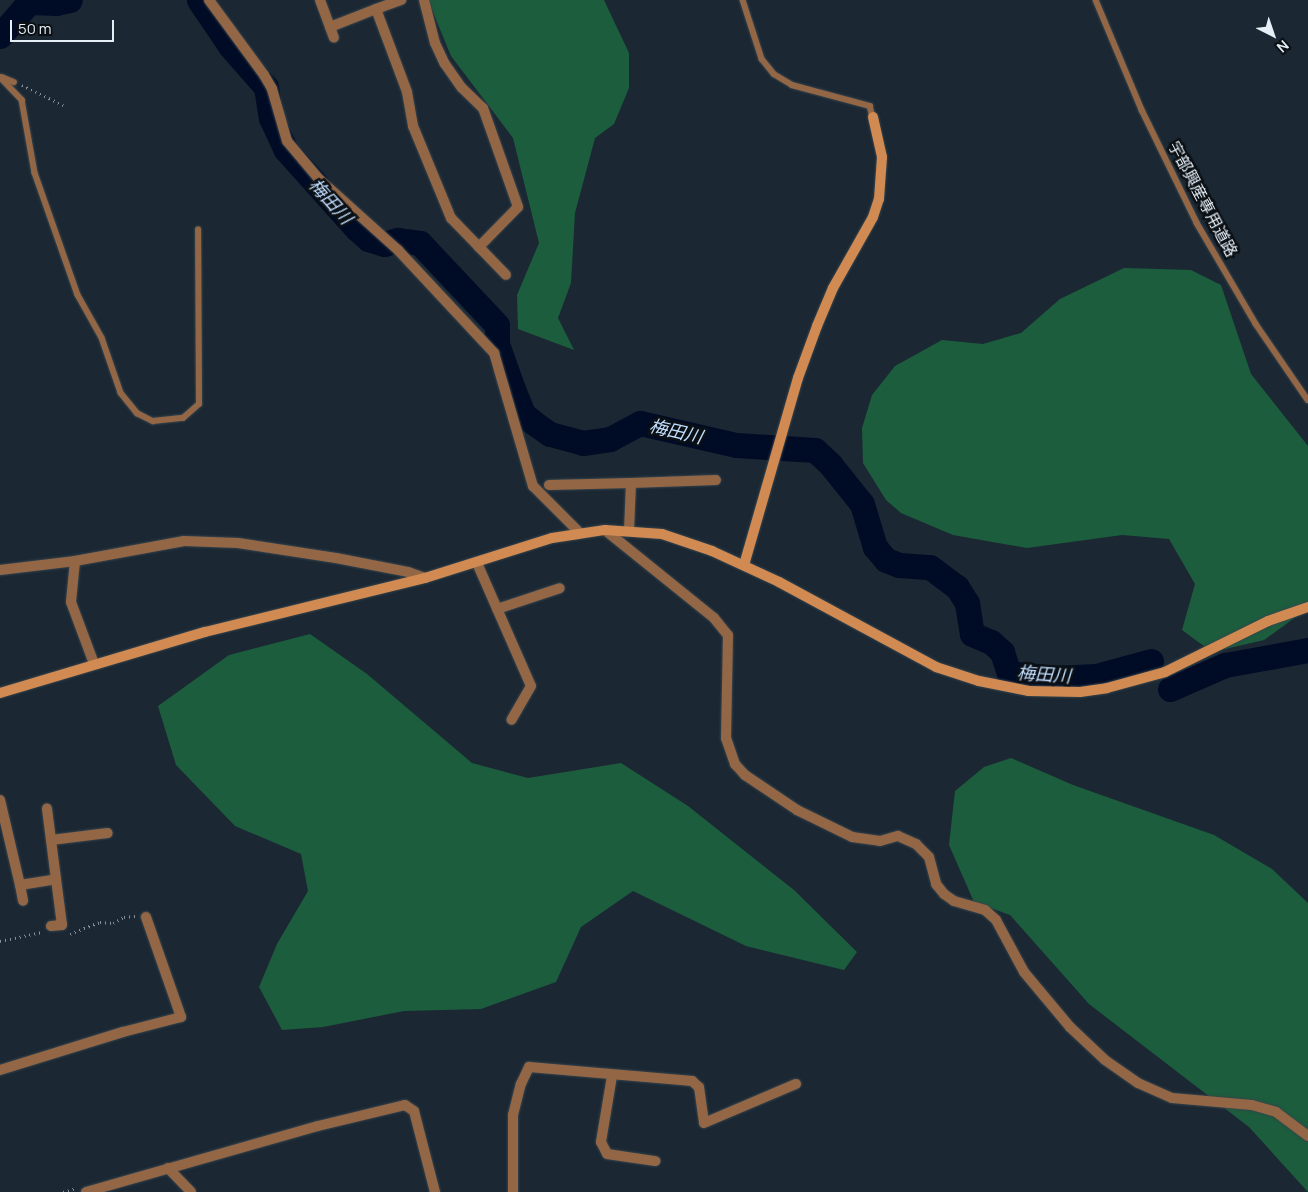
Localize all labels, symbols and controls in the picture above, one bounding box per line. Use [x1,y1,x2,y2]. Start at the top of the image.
scale bar [12,10,116,42]
north arrow [1248,10,1298,60]
text: 50 m [18,18,52,39]
text: N [1273,36,1293,57]
street label: 宇部興産専用道路 [1164,138,1242,260]
water label: 梅田川 [305,174,357,228]
water label: 梅田川 [647,414,705,448]
water label: 梅田川 [1016,661,1072,687]

